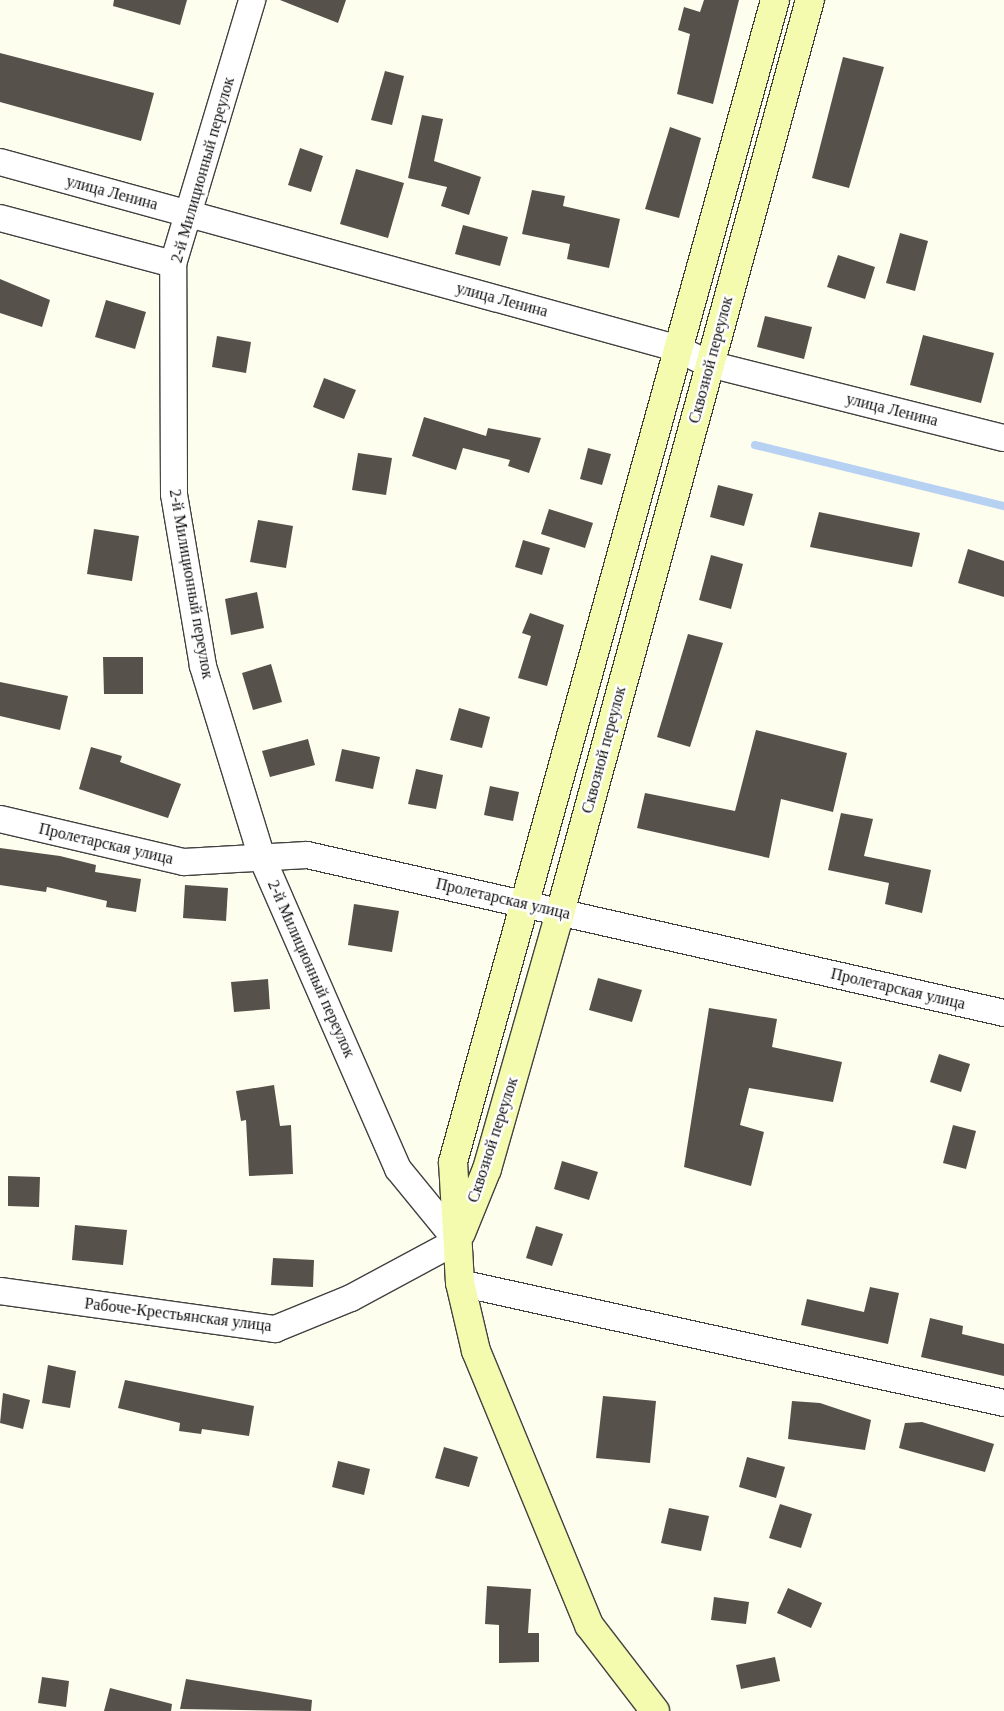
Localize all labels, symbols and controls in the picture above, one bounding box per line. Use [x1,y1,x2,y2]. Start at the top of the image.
street label: 2-й Милиционный переулок [167,75,239,265]
street label: улица Ленина [64,172,160,214]
street label: улица Ленина [454,279,550,321]
street label: Сквозной переулок [685,294,737,426]
street label: улица Ленина [844,389,940,431]
street label: 2-й Милиционный переулок [165,488,217,680]
street label: Сквозной переулок [578,684,630,816]
street label: Пролетарская улица [37,819,175,869]
street label: Пролетарская улица [434,874,572,924]
street label: 2-й Милиционный переулок [263,877,359,1061]
street label: Пролетарская улица [829,964,967,1014]
street label: Сквозной переулок [464,1075,522,1205]
street label: Рабоче-Крестьянская улица [83,1294,273,1336]

